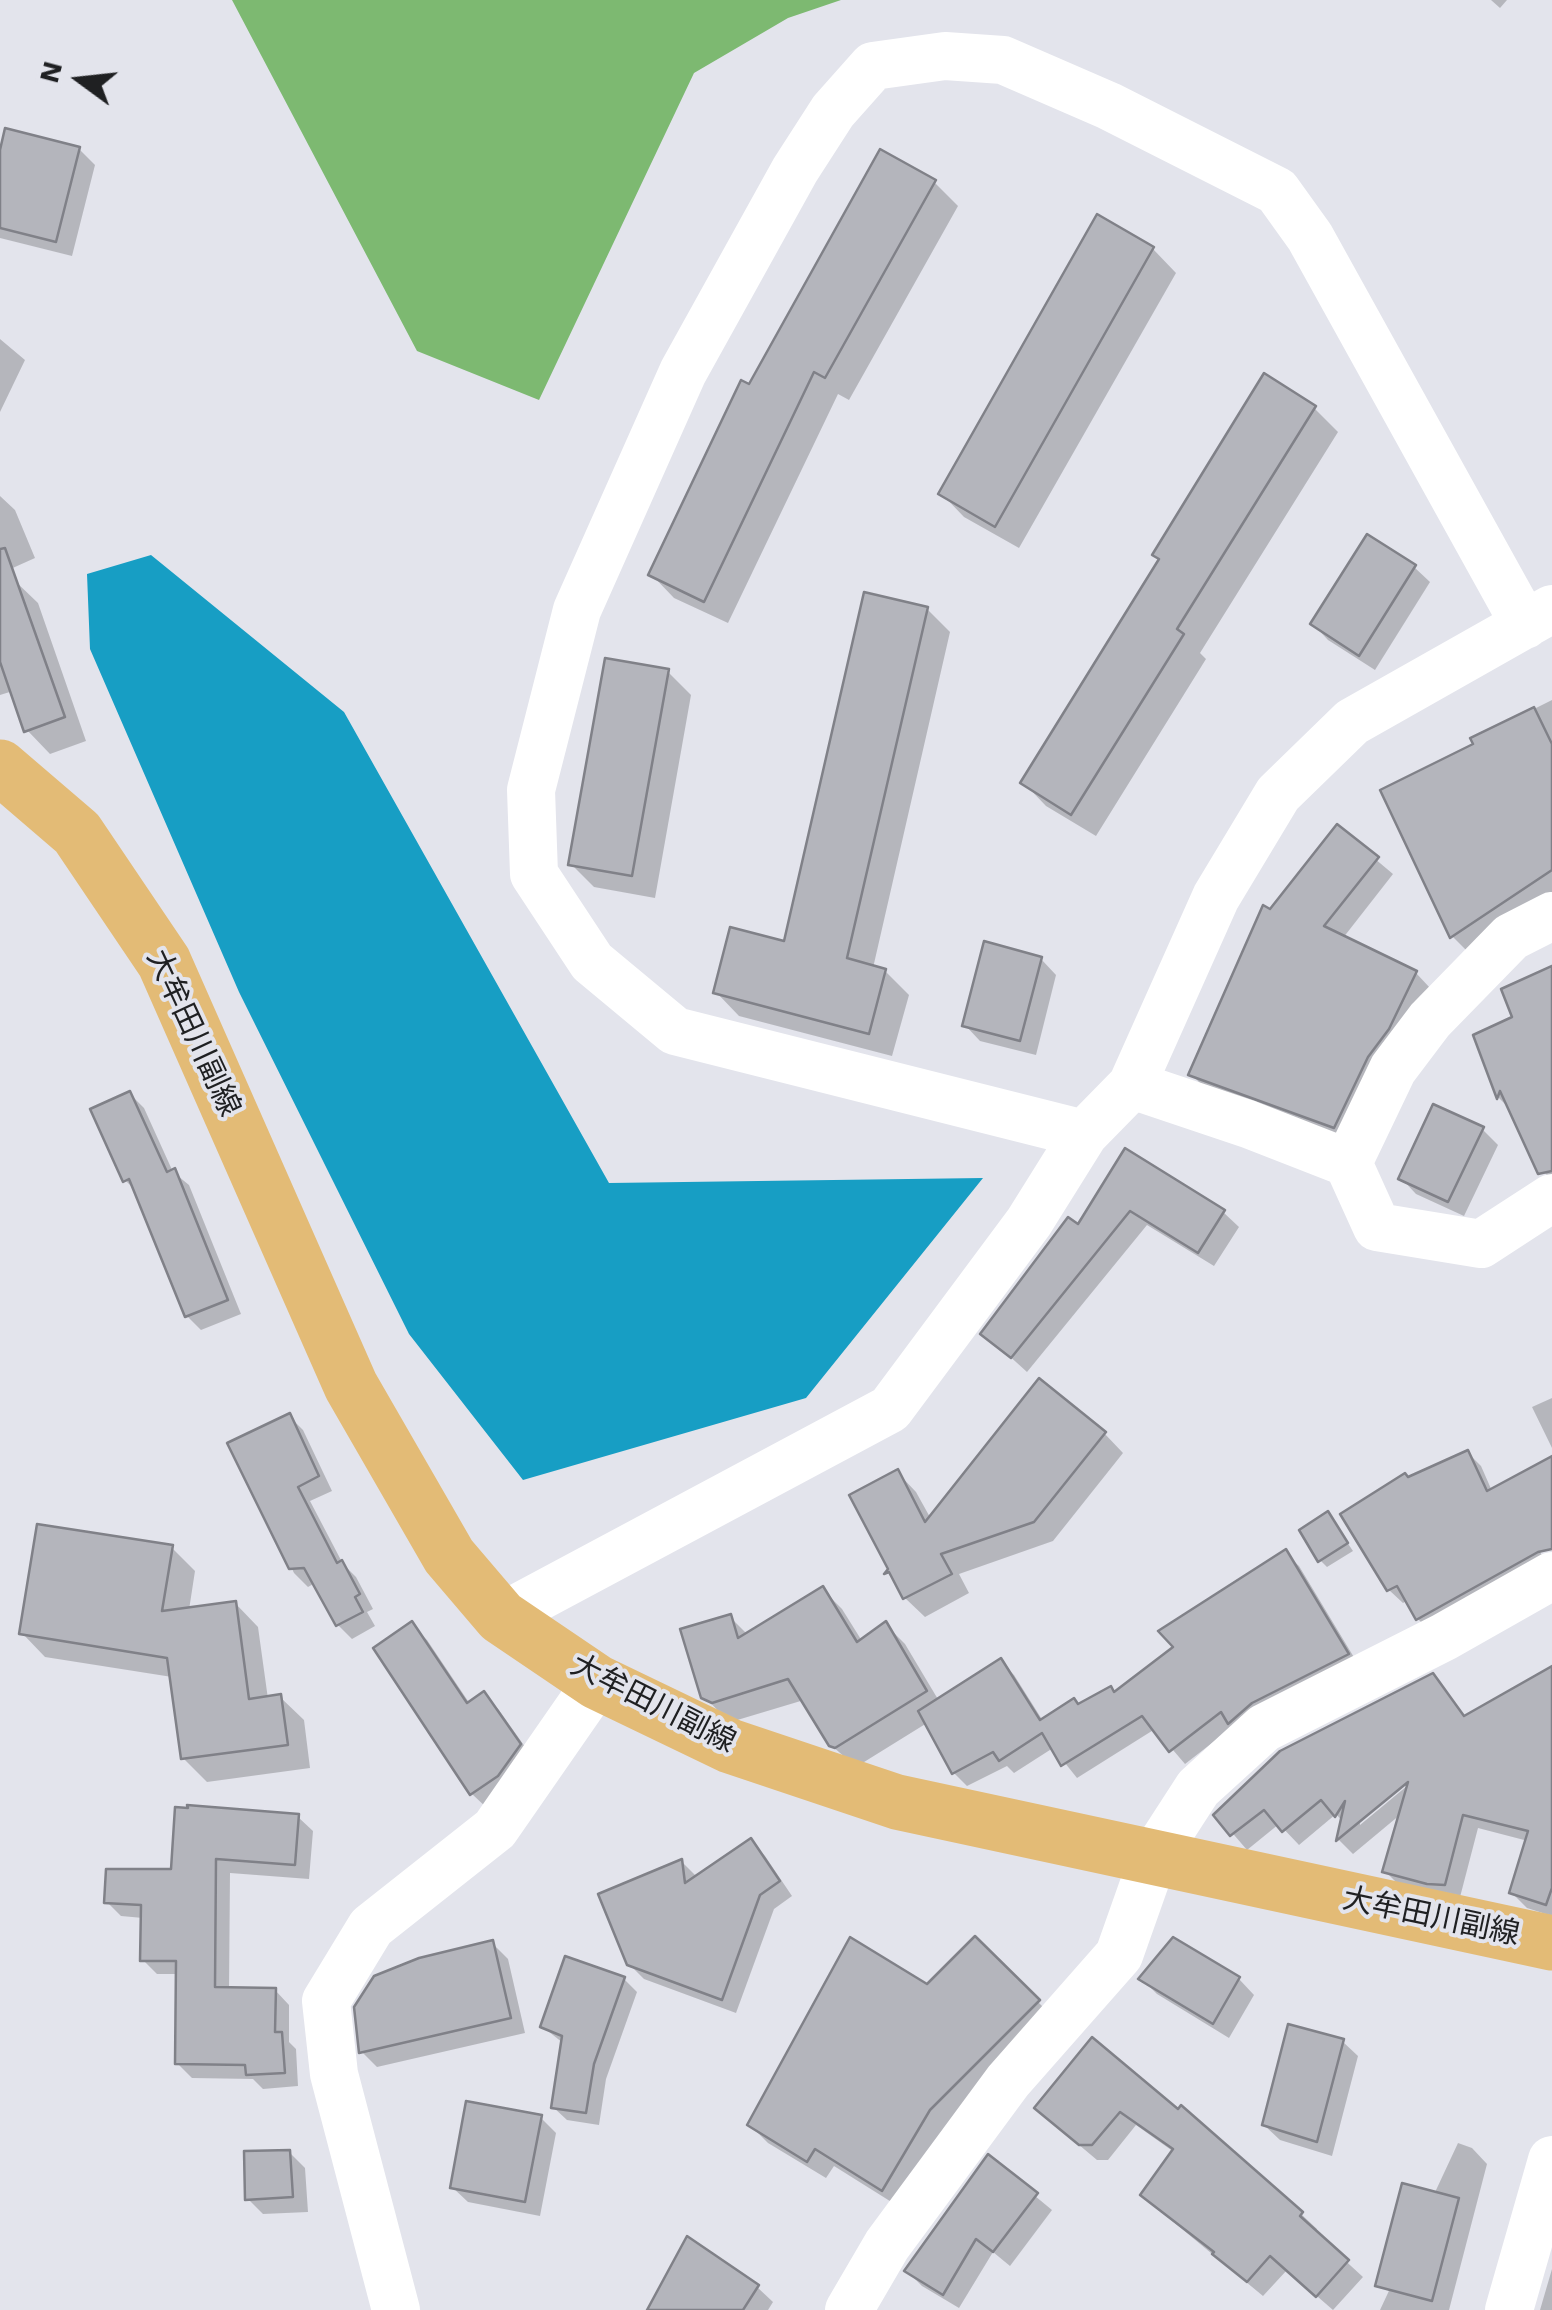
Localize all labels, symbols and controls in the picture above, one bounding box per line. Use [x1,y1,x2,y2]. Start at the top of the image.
north arrow [30,30,130,130]
text: N [32,58,69,86]
street label: 大牟田川副線 [139,944,247,1122]
street label: 大牟田川副線 [565,1647,741,1761]
street label: 大牟田川副線 [1339,1881,1523,1953]

